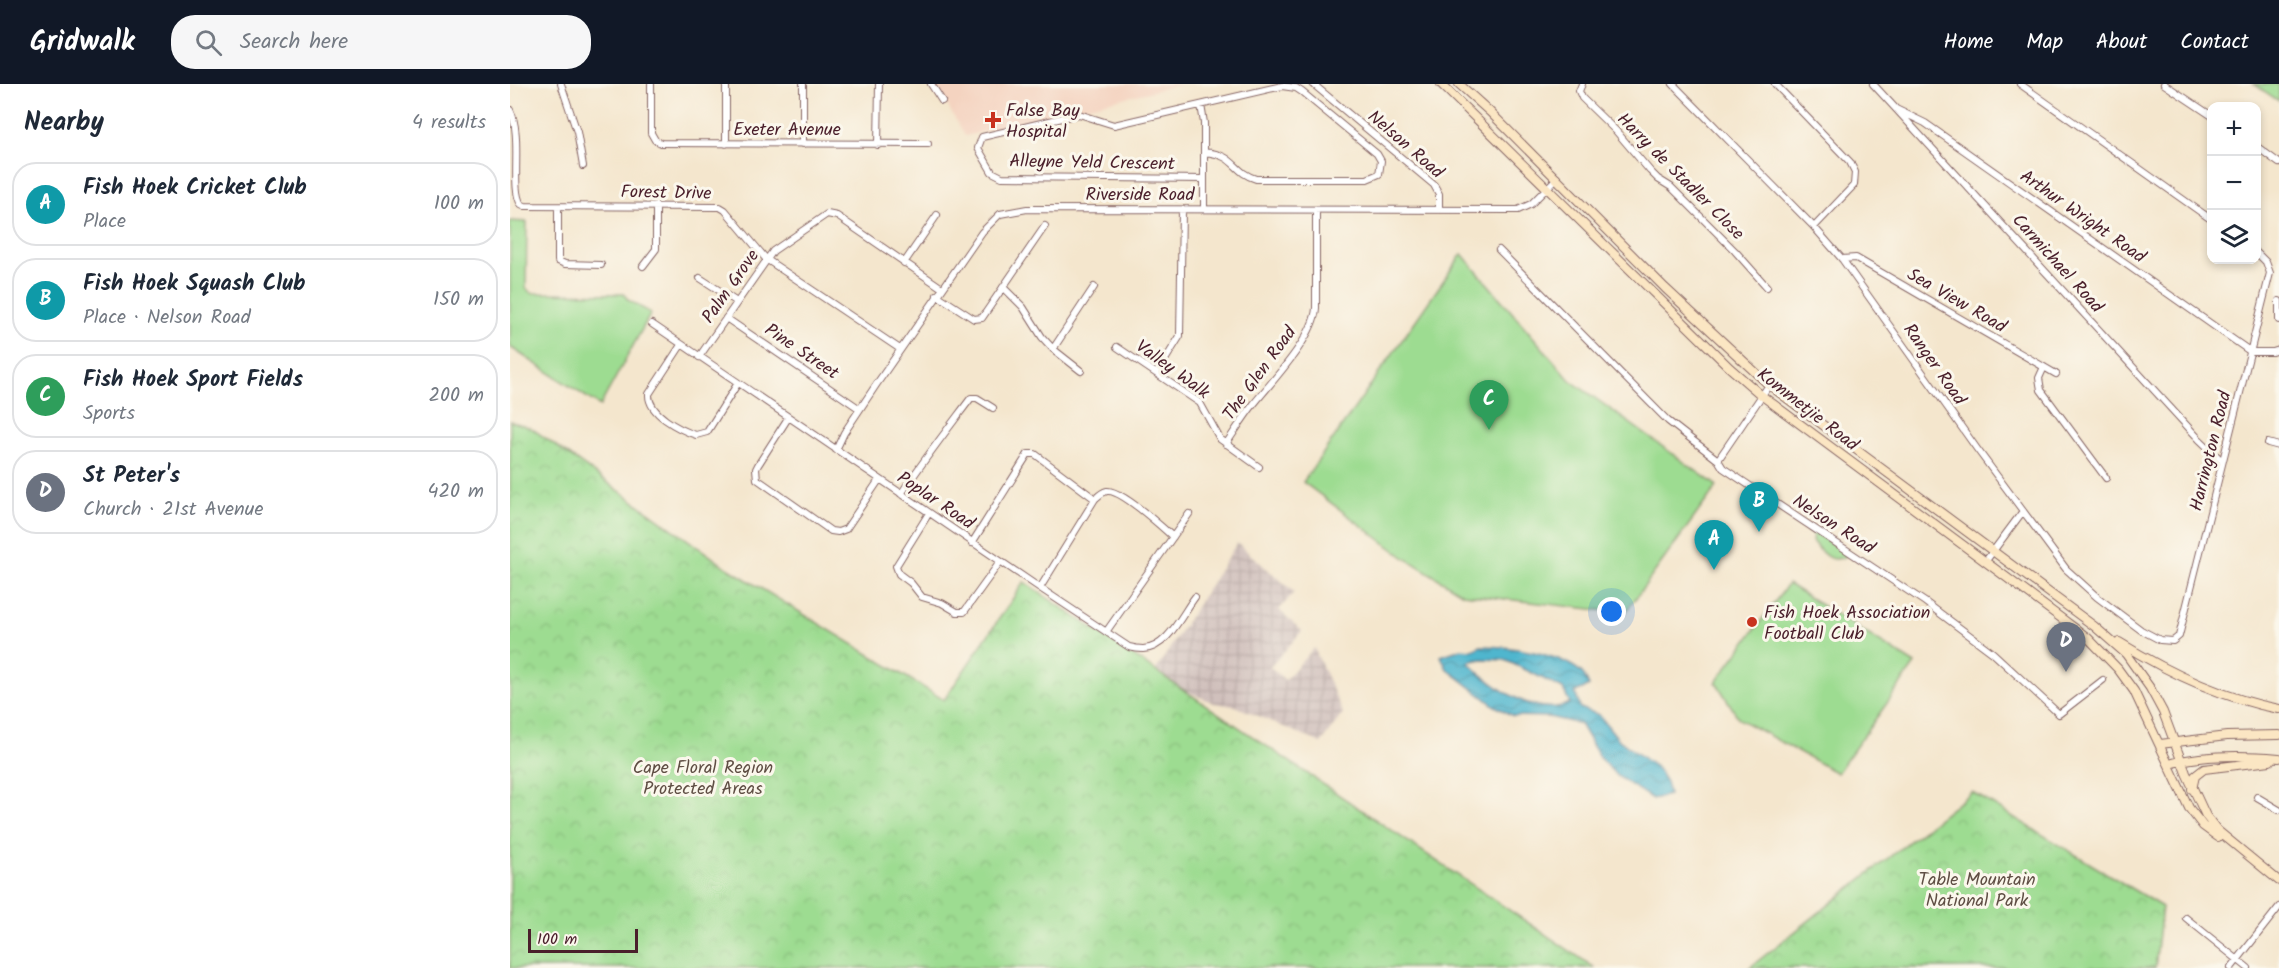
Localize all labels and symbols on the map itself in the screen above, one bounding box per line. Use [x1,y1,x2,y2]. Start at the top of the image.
place label: False Bay Hospital [1006,97,1080,147]
street label: Nelson Road [1360,104,1451,187]
street label: Harry de Stadler Close [1609,106,1751,248]
marker: False Bay Hospital [984,111,1002,129]
street label: Exeter Avenue [733,116,841,145]
street label: Alleyne Yeld Crescent [1009,148,1176,179]
street label: Arthur Wright Road [2013,163,2152,272]
street label: Forest Drive [620,178,712,209]
street label: Riverside Road [1086,181,1195,210]
street label: Carmichael Road [2004,208,2110,321]
street label: Palm Grove [695,244,767,330]
street label: Sea View Road [1901,261,2012,342]
street label: Pine Street [758,317,845,388]
street label: Ranger Road [1895,318,1973,413]
street label: The Glen Road [1216,320,1305,427]
street label: Valley Walk [1129,333,1216,408]
street label: Kommetjie Road [1750,361,1865,460]
pin: C [1470,380,1508,430]
street label: Harrington Road [2183,387,2241,514]
street label: Poplar Road [890,464,981,539]
pin: B [1740,482,1778,532]
street label: Nelson Road [1786,488,1881,563]
pin: A [1694,520,1734,570]
your location [1597,597,1626,626]
place label: Fish Hoek Association Football Club [1764,599,1930,649]
marker: Fish Hoek Association Football Club [1745,615,1759,629]
pin: D [2046,622,2086,672]
park label: Cape Floral Region Protected Areas [633,754,773,804]
park label: Table Mountain National Park [1918,866,2036,916]
scale bar [528,926,638,954]

